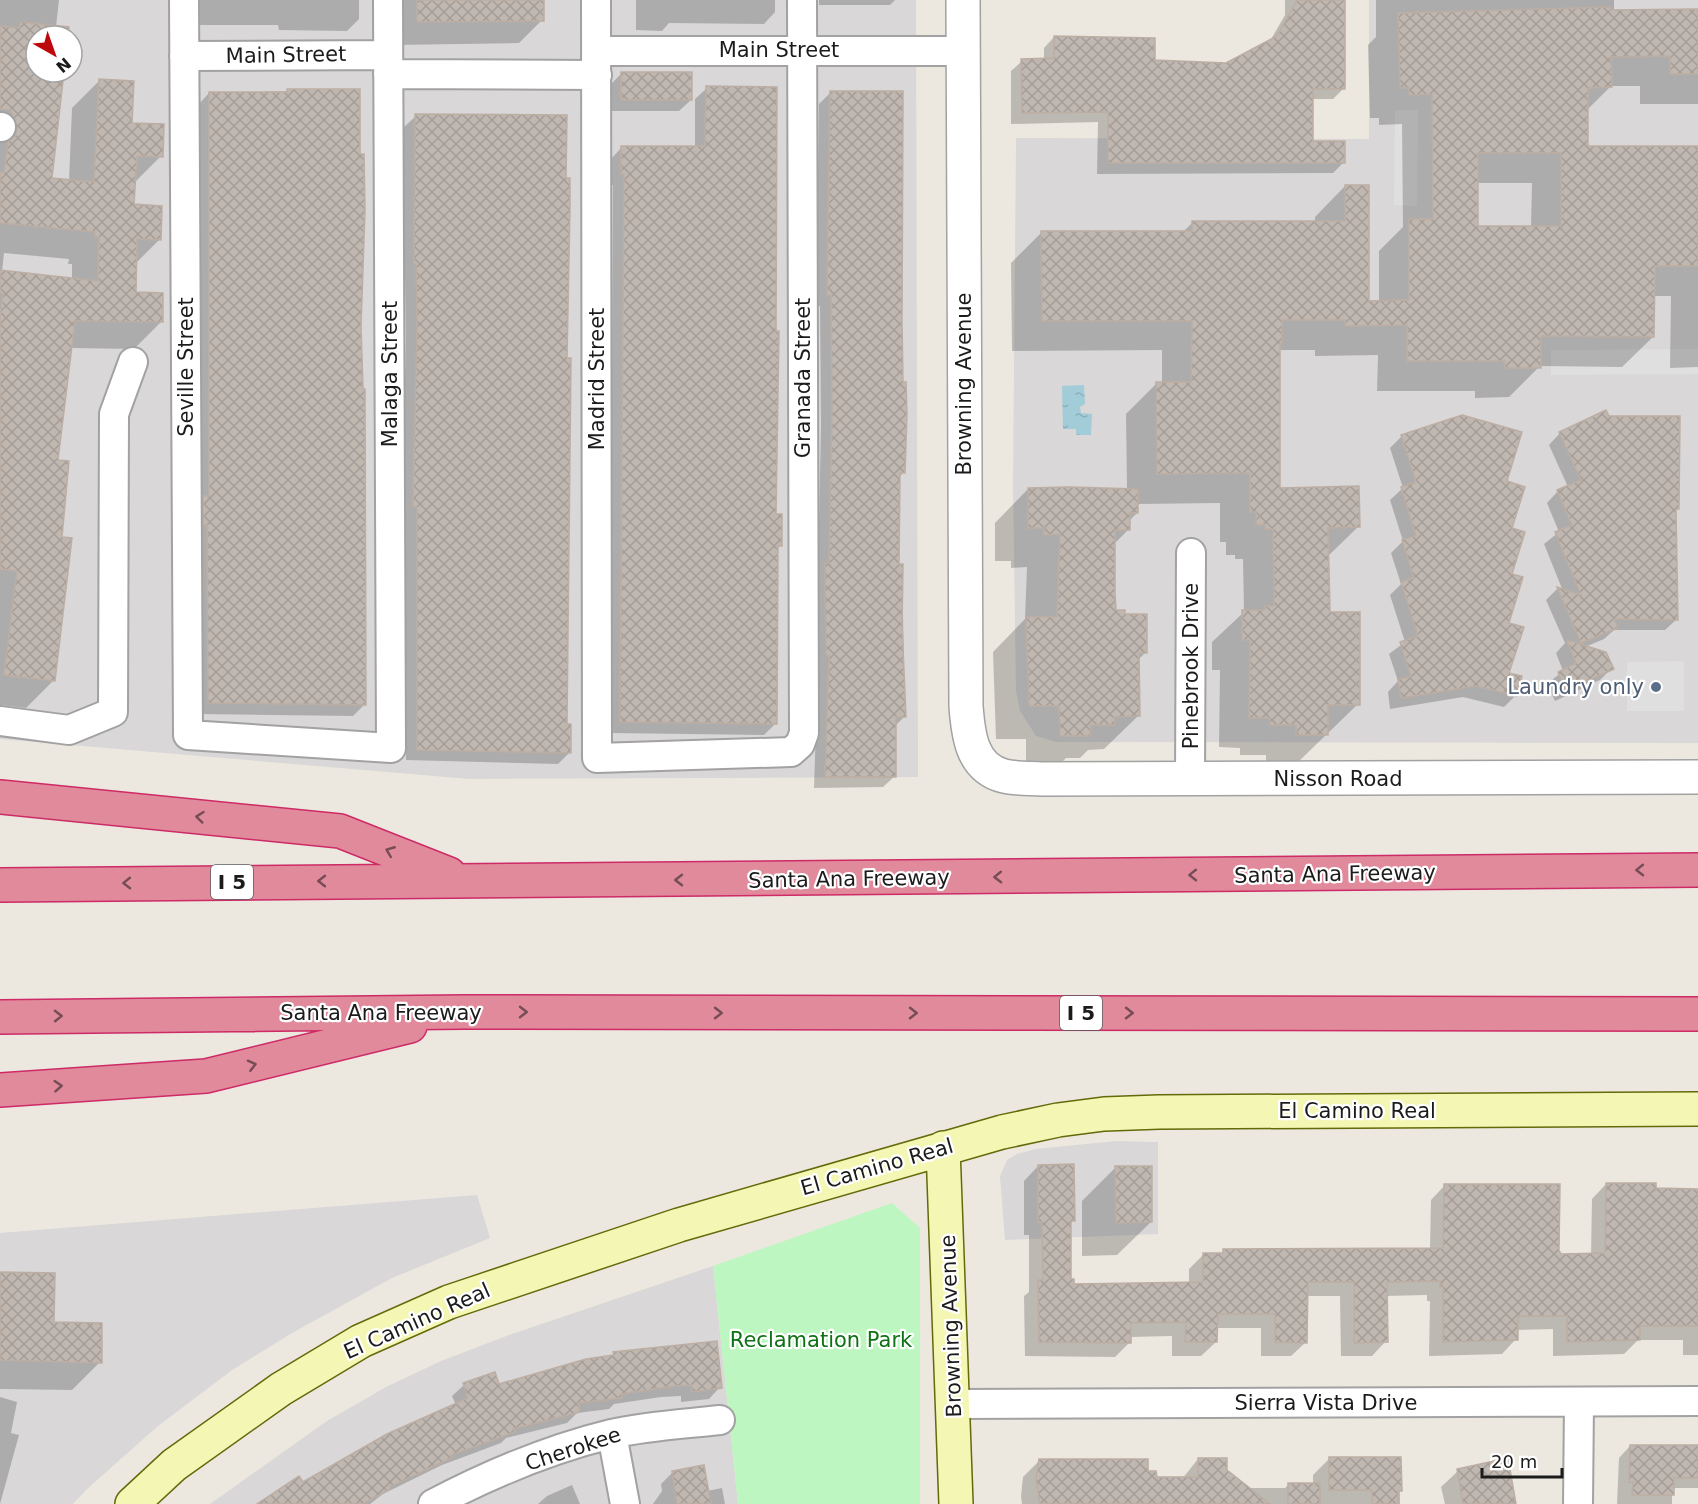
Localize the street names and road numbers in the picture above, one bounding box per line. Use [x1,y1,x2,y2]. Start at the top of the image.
street label: Main Street [719,38,839,62]
street label: Main Street [225,42,347,68]
street label: Browning Avenue [952,292,976,476]
street label: Seville Street [174,297,198,437]
street label: Granada Street [791,298,815,458]
street label: Malaga Street [378,301,402,447]
street label: Madrid Street [585,308,609,450]
street label: Pinebrook Drive [1179,583,1203,749]
street label: Nisson Road [1274,767,1402,791]
street label: Santa Ana Freeway [1234,860,1436,888]
road number: I 5 [211,865,253,899]
street label: Santa Ana Freeway [748,865,950,893]
road number: I 5 [1060,996,1102,1030]
street label: Santa Ana Freeway [280,1001,482,1025]
street label: El Camino Real [1278,1099,1436,1123]
street label: El Camino Real [798,1134,956,1200]
street label: Browning Avenue [936,1234,966,1418]
street label: El Camino Real [340,1278,494,1364]
street label: Sierra Vista Drive [1235,1391,1417,1415]
street label: Cherokee [522,1422,624,1476]

